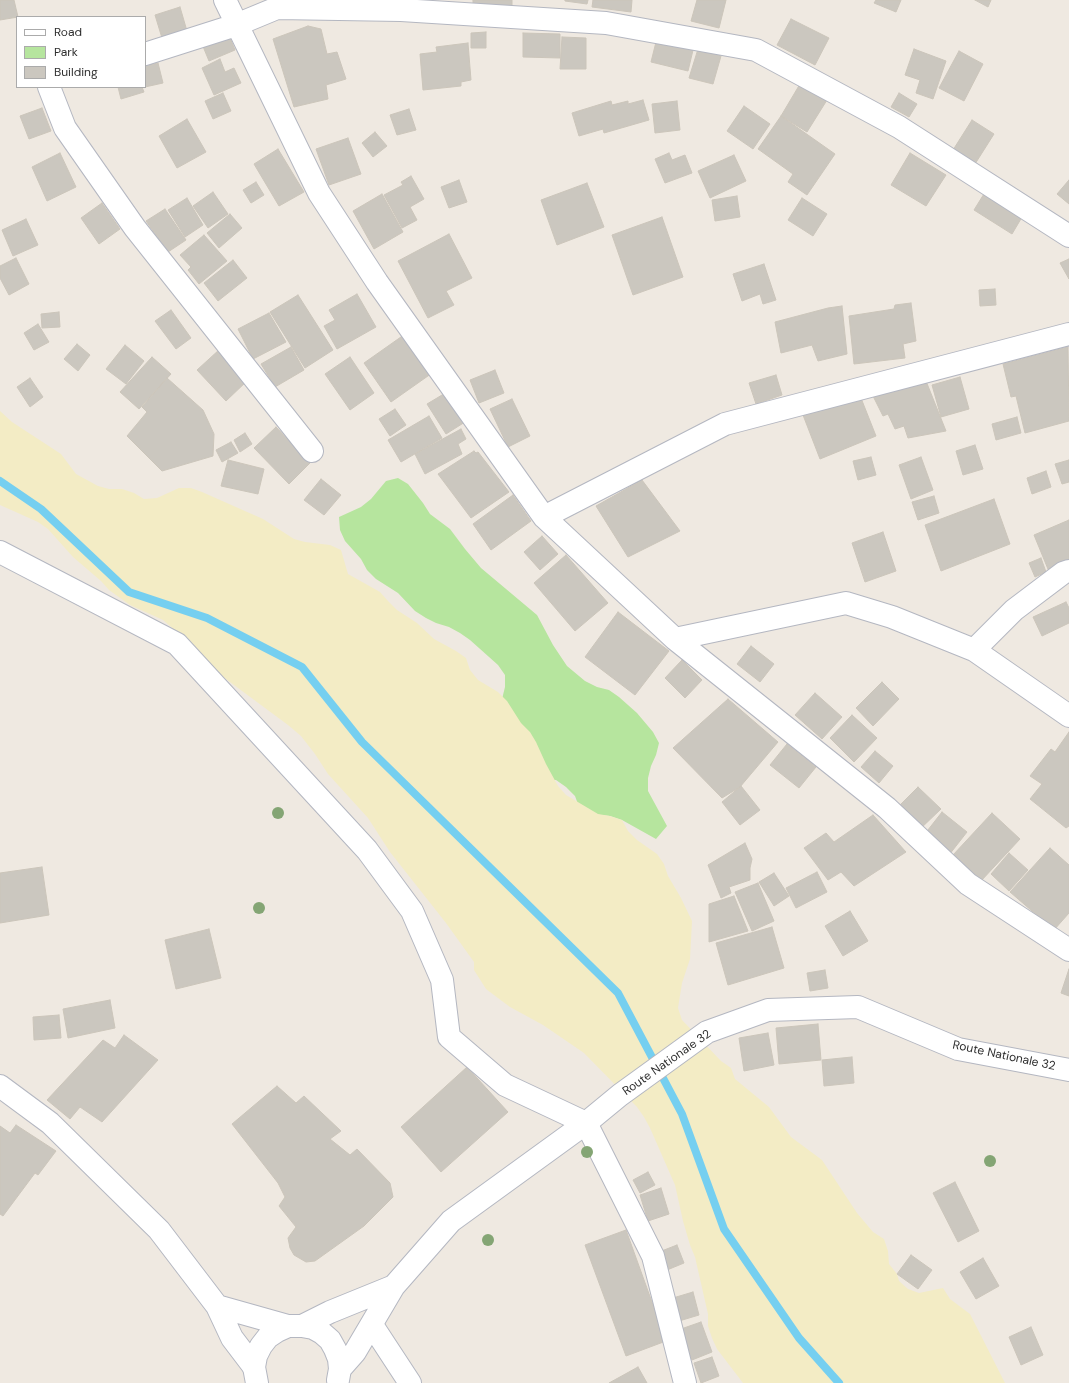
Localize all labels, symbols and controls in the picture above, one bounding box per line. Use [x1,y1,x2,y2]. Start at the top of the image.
legend [16,16,146,88]
text: Road [54,24,82,40]
text: Park [54,44,78,60]
text: Building [54,64,98,80]
street label: Route Nationale 32 [620,1027,714,1099]
street label: Route Nationale 32 [951,1038,1057,1074]

